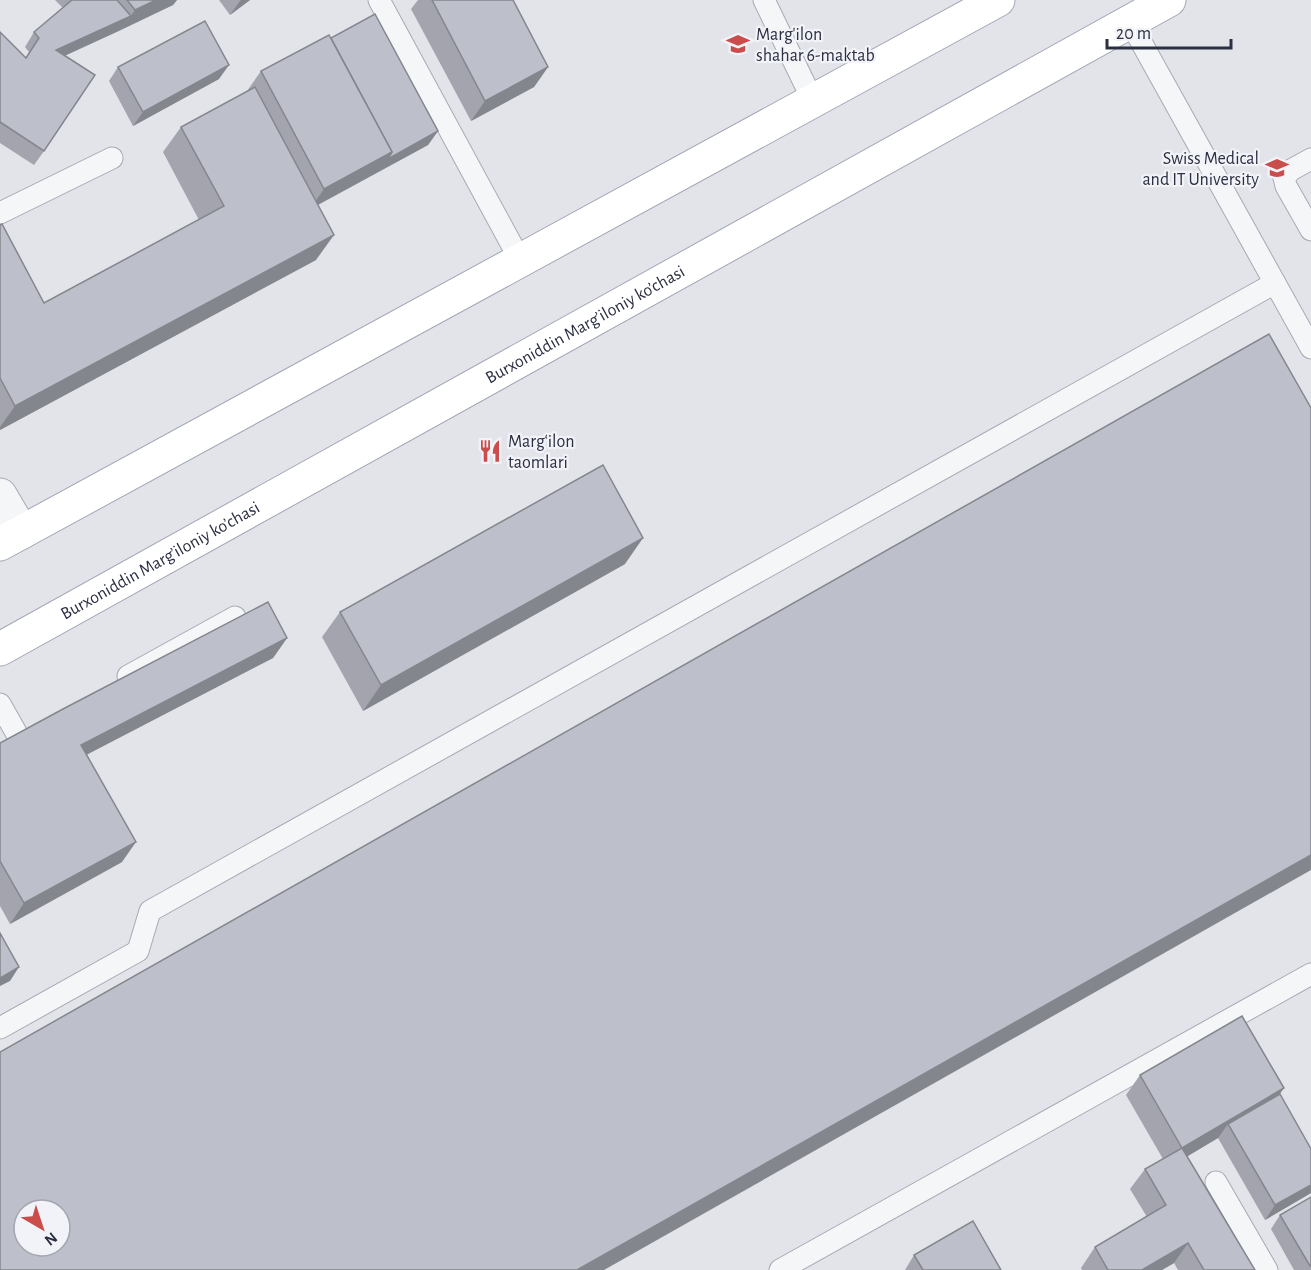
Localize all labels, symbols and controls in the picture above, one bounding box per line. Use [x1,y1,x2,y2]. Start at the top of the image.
scale bar [1107,12,1232,50]
text: 20 m [1116,25,1151,43]
place label: Marg'ilon shahar 6-maktab [756,26,875,65]
school or university icon: Marg'ilon shahar 6-maktab [725,31,751,57]
place label: Swiss Medical and IT University [1142,150,1259,189]
school or university icon: Swiss Medical and IT University [1264,155,1290,181]
street label: Burxoniddin Marg’iloniy ko’chasi [483,263,688,388]
place label: Margʻilon taomlari [508,433,575,472]
restaurant icon: Margʻilon taomlari [477,438,503,464]
street label: Burxoniddin Marg’iloniy ko’chasi [58,499,263,623]
north arrow [12,1198,72,1258]
text: N [41,1229,60,1249]

